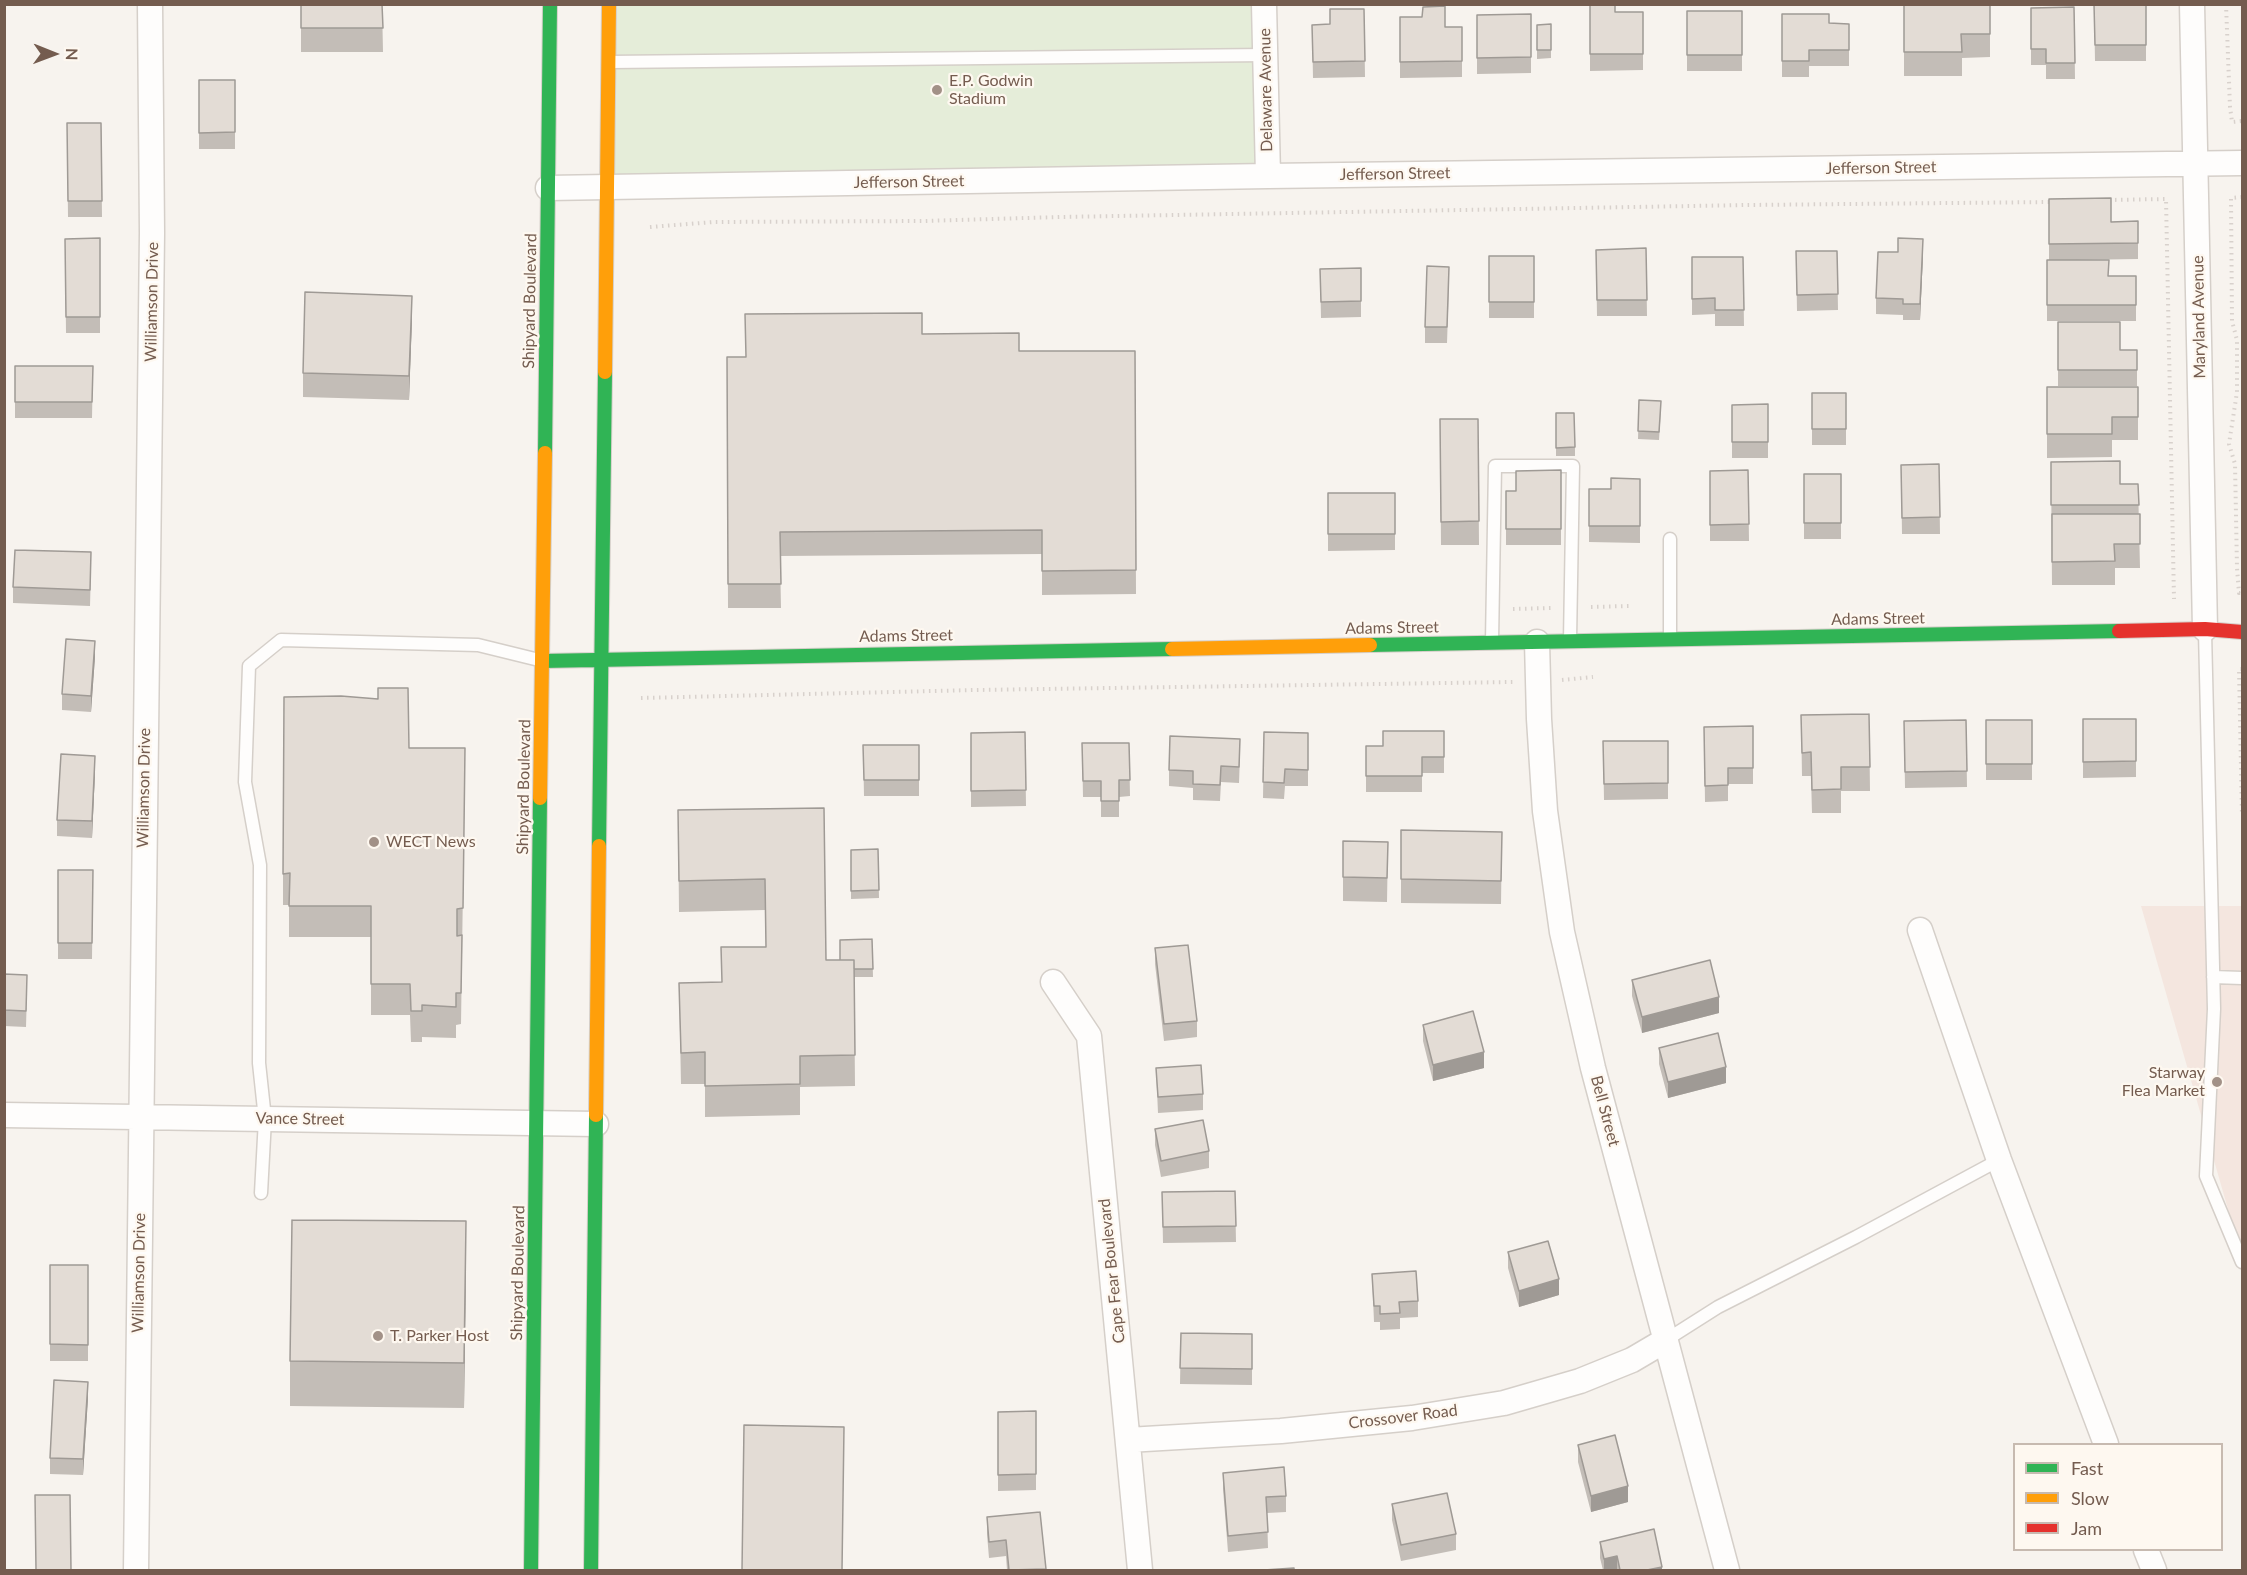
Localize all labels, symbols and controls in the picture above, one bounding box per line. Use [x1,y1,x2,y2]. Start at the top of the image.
north arrow [24,24,84,84]
street label: Delaware Avenue [1255,28,1277,152]
text: N [63,48,82,61]
place label: E.P. Godwin Stadium [949,71,1033,109]
marker: E.P. Godwin Stadium [930,83,944,97]
street label: Jefferson Street [1826,157,1936,179]
street label: Jefferson Street [1340,163,1450,185]
street label: Jefferson Street [854,171,964,193]
street label: Shipyard Boulevard [519,233,541,369]
street label: Williamson Drive [141,242,163,362]
street label: Maryland Avenue [2188,255,2210,379]
street label: Adams Street [1831,609,1925,629]
street label: Adams Street [1345,618,1439,638]
street label: Adams Street [859,626,953,646]
street label: Shipyard Boulevard [513,719,535,855]
street label: Williamson Drive [133,728,155,848]
place label: WECT News [386,832,476,852]
marker: WECT News [367,835,381,849]
place label: Starway Flea Market [2122,1063,2205,1101]
street label: Bell Street [1586,1074,1624,1148]
marker: Starway Flea Market [2210,1075,2224,1089]
street label: Vance Street [255,1109,345,1129]
street label: Cape Fear Boulevard [1095,1198,1129,1344]
street label: Shipyard Boulevard [507,1205,529,1341]
street label: Williamson Drive [128,1213,150,1333]
place label: T. Parker Host [390,1326,489,1346]
marker: T. Parker Host [371,1329,385,1343]
street label: Crossover Road [1347,1401,1459,1433]
legend [2013,1443,2223,1551]
text: Fast [2071,1457,2103,1479]
text: Slow [2071,1487,2109,1509]
text: Jam [2071,1517,2102,1539]

